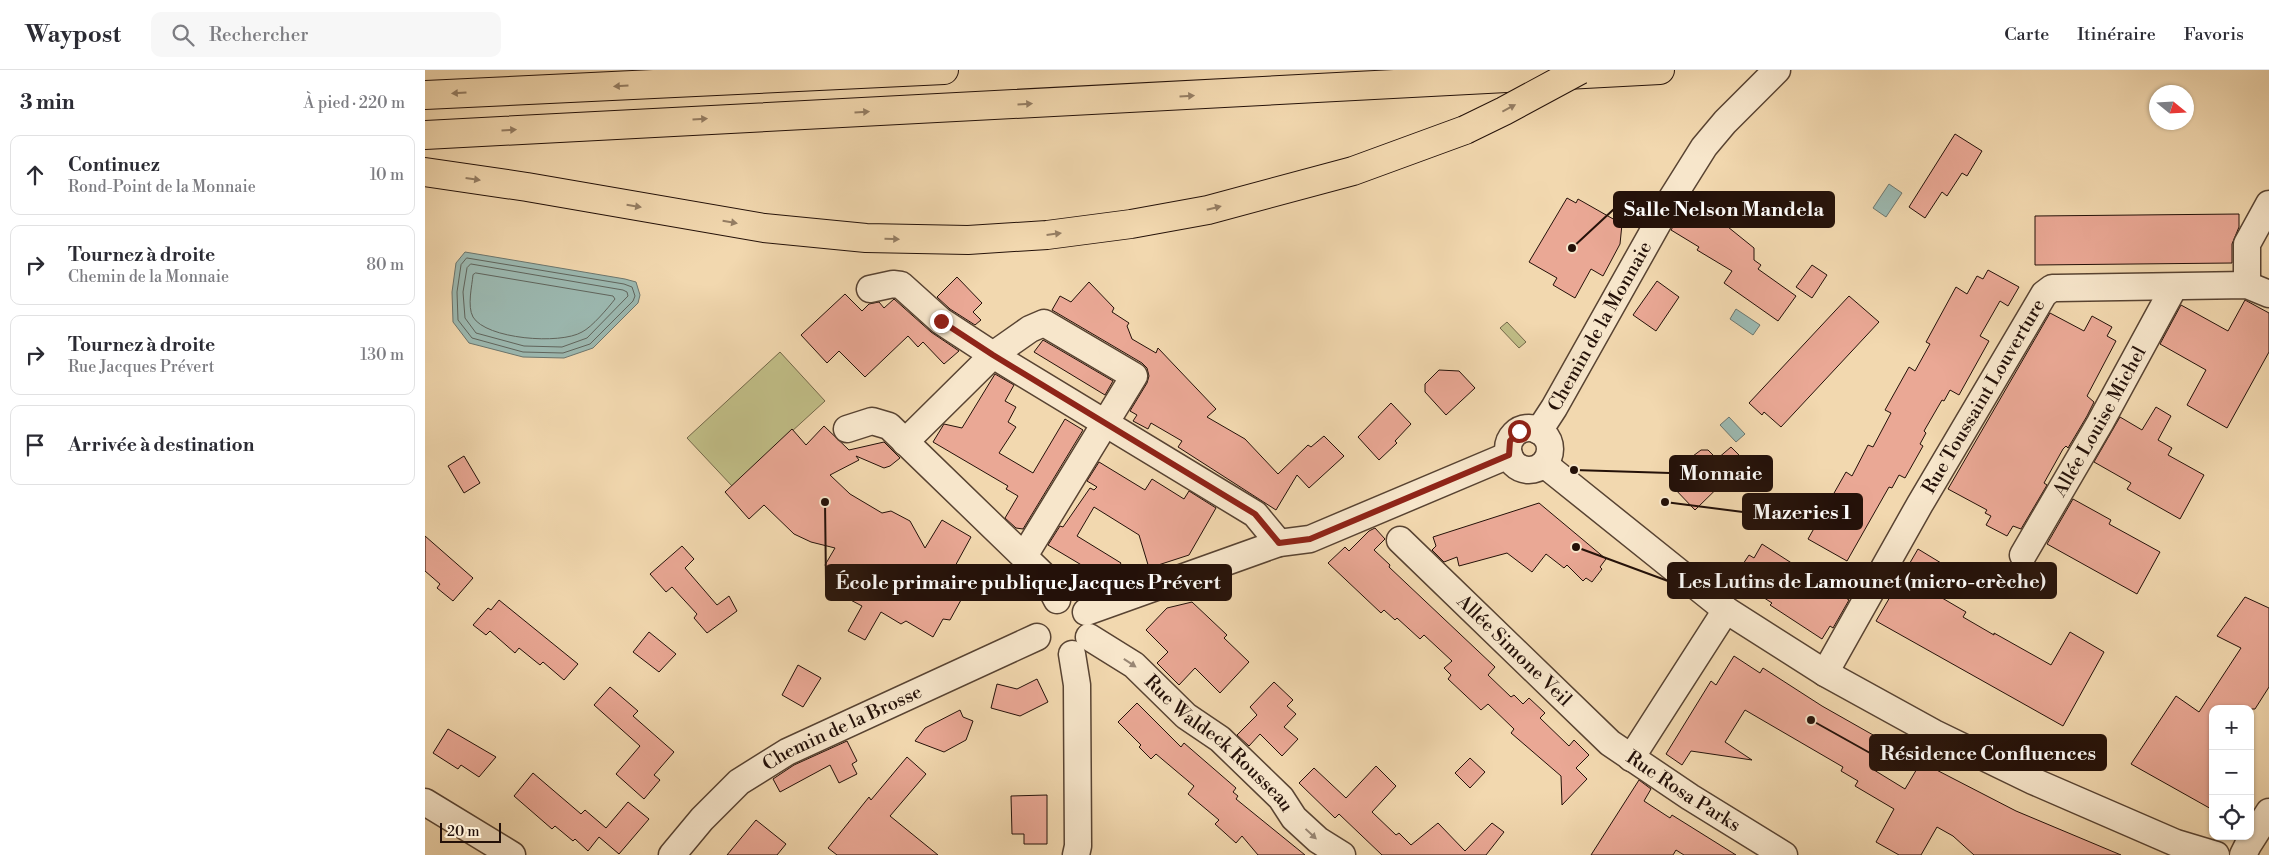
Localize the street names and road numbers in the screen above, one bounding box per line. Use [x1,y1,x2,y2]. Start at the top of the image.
street label: Chemin de la Monnaie [1542,237,1657,416]
street label: Rue Toussaint Louverture [1917,295,2050,498]
street label: Allée Louise Michel [2047,342,2152,502]
street label: Allée Simone Veil [1451,589,1577,712]
street label: Rue Waldeck Rousseau [1139,670,1299,817]
street label: Chemin de la Brosse [758,680,926,776]
street label: Rue Rosa Parks [1622,745,1745,837]

